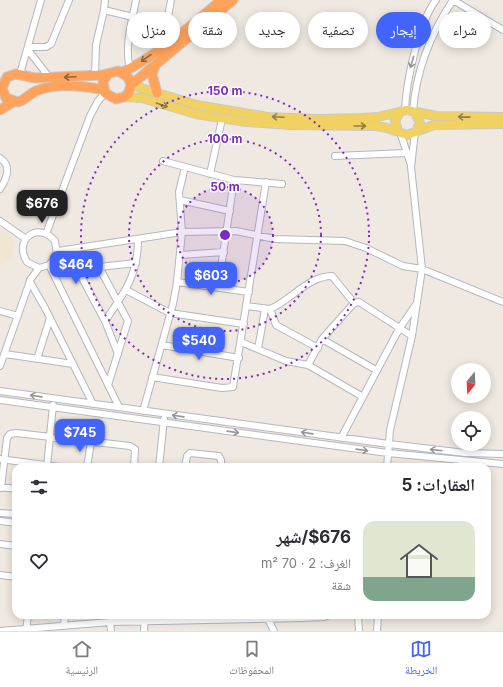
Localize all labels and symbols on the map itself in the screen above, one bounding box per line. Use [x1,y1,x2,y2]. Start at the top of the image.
one-way arrow [140,54,151,62]
one-way arrow [408,56,416,69]
one-way arrow [64,73,77,80]
text: 150 m [208,83,242,98]
one-way arrow [155,102,168,109]
one-way arrow [458,113,471,121]
one-way arrow [272,114,285,121]
one-way arrow [353,122,366,130]
text: 100 m [207,131,243,146]
text: 50 m [210,179,240,194]
pin: $676 [18,190,66,224]
centre of rings [218,228,232,242]
pin: $464 [52,251,100,285]
pin: $603 [187,262,235,296]
pin: $540 [175,327,223,361]
north arrow [451,363,491,403]
one-way arrow [30,392,43,400]
one-way arrow [172,412,185,420]
pin: $745 [56,419,104,453]
one-way arrow [226,428,239,436]
one-way arrow [301,429,314,437]
one-way arrow [355,446,368,453]
one-way arrow [430,446,443,454]

